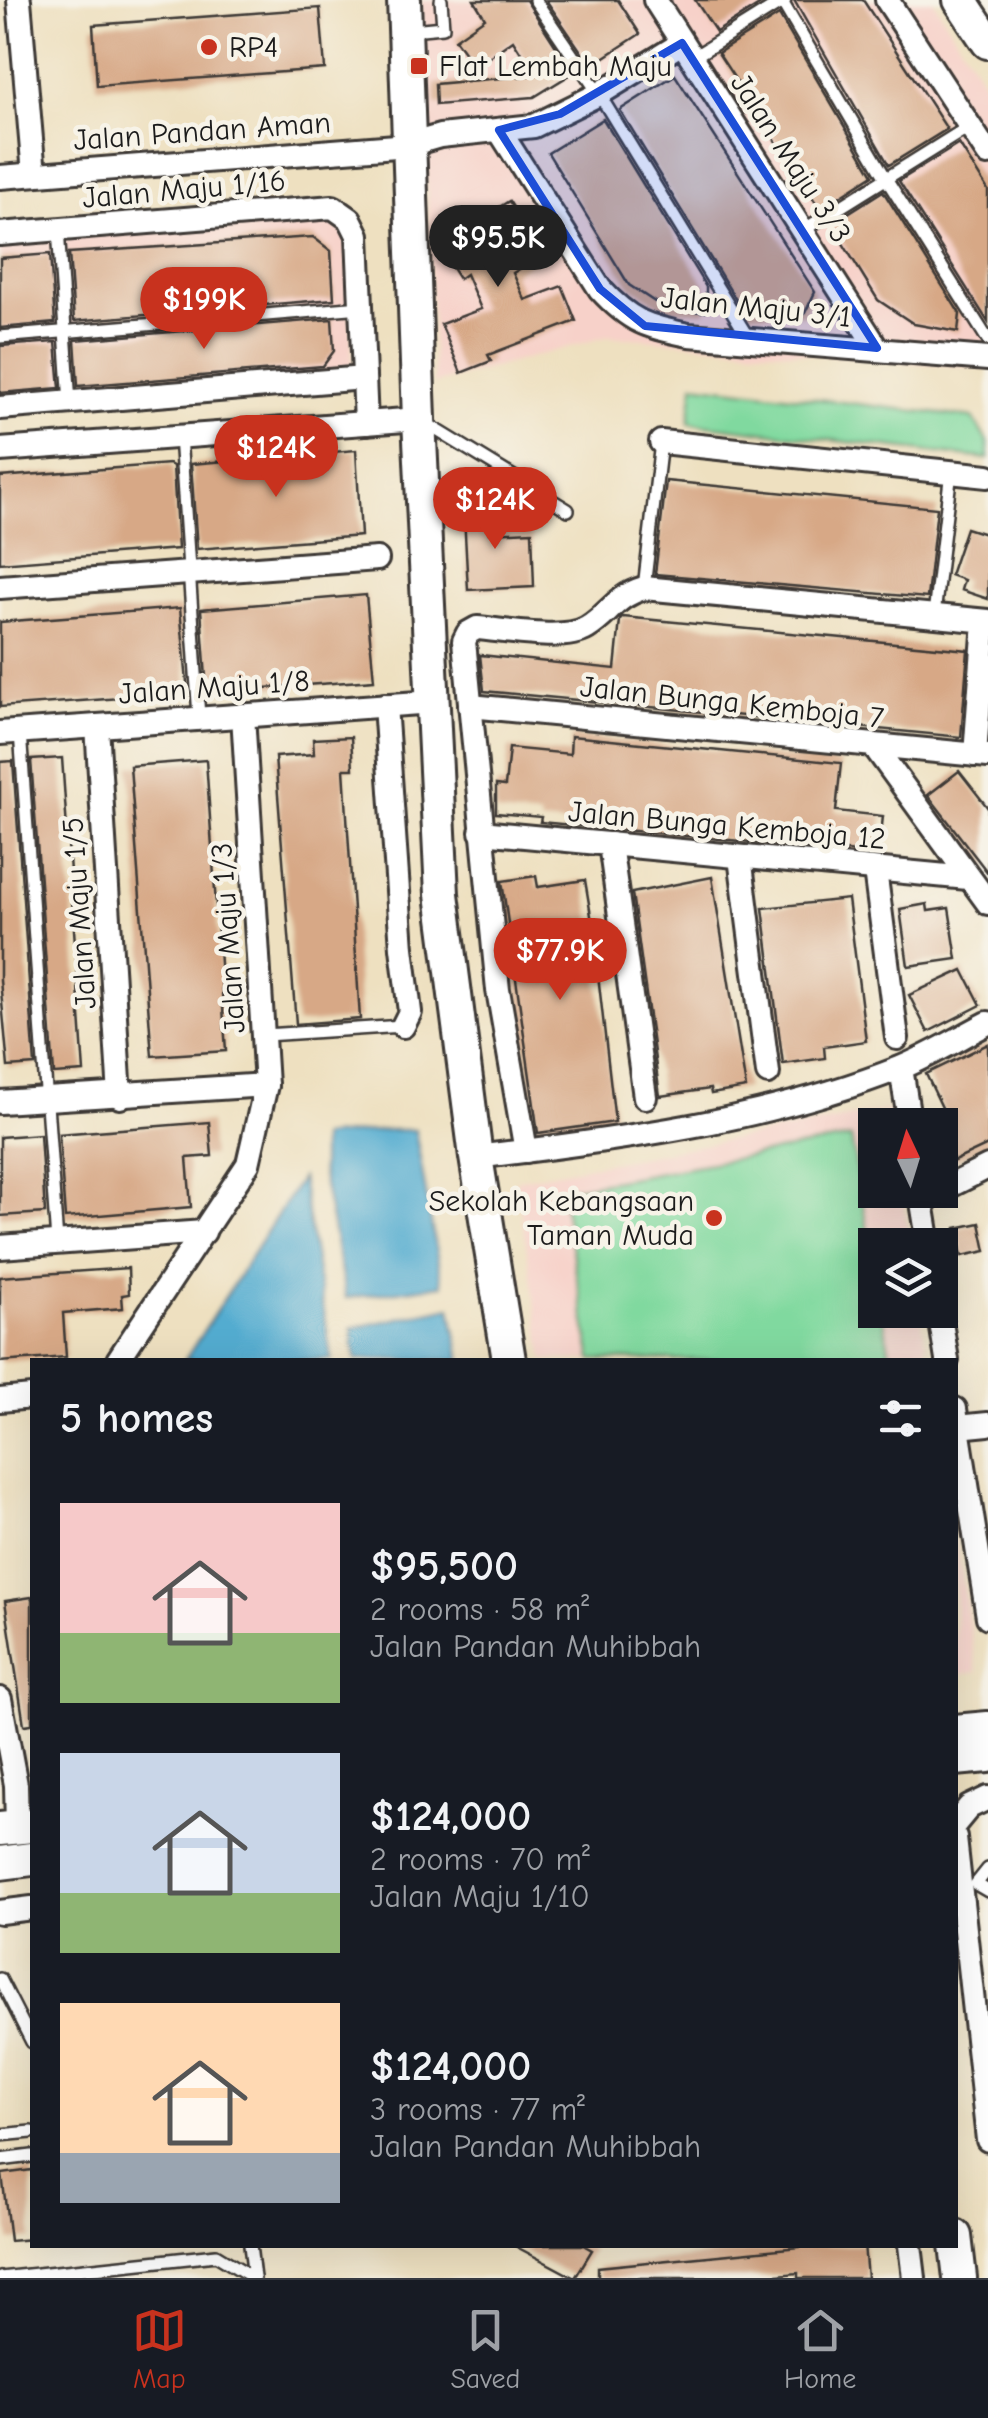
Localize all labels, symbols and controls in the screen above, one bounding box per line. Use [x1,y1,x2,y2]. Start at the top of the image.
place label: RP4 [229,30,278,65]
marker: RP4 [198,36,220,58]
place label: Flat Lembah Maju [439,49,672,84]
marker: Flat Lembah Maju [408,55,430,77]
street label: Jalan Maju 3/3 [723,67,858,249]
street label: Jalan Pandan Aman [72,105,332,158]
street label: Jalan Maju 1/16 [81,163,287,216]
pin: $95.5K [417,205,579,290]
text: $95.5K [451,219,545,256]
pin: $199K [134,267,274,352]
street label: Jalan Maju 3/1 [659,280,853,335]
text: $199K [162,281,246,318]
pin: $124K [206,415,346,500]
text: $124K [236,429,316,466]
pin: $124K [425,467,565,552]
text: $124K [455,481,535,518]
street label: Jalan Maju 1/8 [117,663,311,712]
street label: Jalan Bunga Kemboja 7 [578,669,885,736]
street label: Jalan Bunga Kemboja 12 [567,794,887,857]
street label: Jalan Maju 1/5 [55,816,104,1010]
street label: Jalan Maju 1/3 [204,841,253,1034]
pin: $77.9K [479,918,641,1003]
text: $77.9K [516,932,604,969]
north arrow [858,1108,958,1208]
map controls [858,1108,958,1328]
place label: Sekolah Kebangsaan Taman Muda [429,1184,694,1253]
marker: Sekolah Kebangsaan Taman Muda [703,1207,725,1229]
button: layers [858,1228,958,1328]
icon: filters [873,1391,928,1446]
text: 5 homes [60,1394,213,1443]
text: $95,500 [370,1542,518,1591]
icon: home [140,1543,260,1663]
text: 2 rooms · 58 m² [370,1591,589,1628]
text: Jalan Pandan Muhibbah [370,1628,701,1665]
text: $124,000 [370,1792,531,1841]
icon: home [140,1793,260,1913]
text: 2 rooms · 70 m² [370,1841,590,1878]
text: Jalan Maju 1/10 [370,1878,590,1915]
text: $124,000 [370,2042,531,2091]
icon: home [140,2043,260,2163]
text: 3 rooms · 77 m² [370,2091,585,2128]
text: Jalan Pandan Muhibbah [370,2128,701,2165]
tab: Map [132,2303,187,2395]
tab: Saved [450,2303,520,2395]
tab: Home [784,2303,856,2395]

